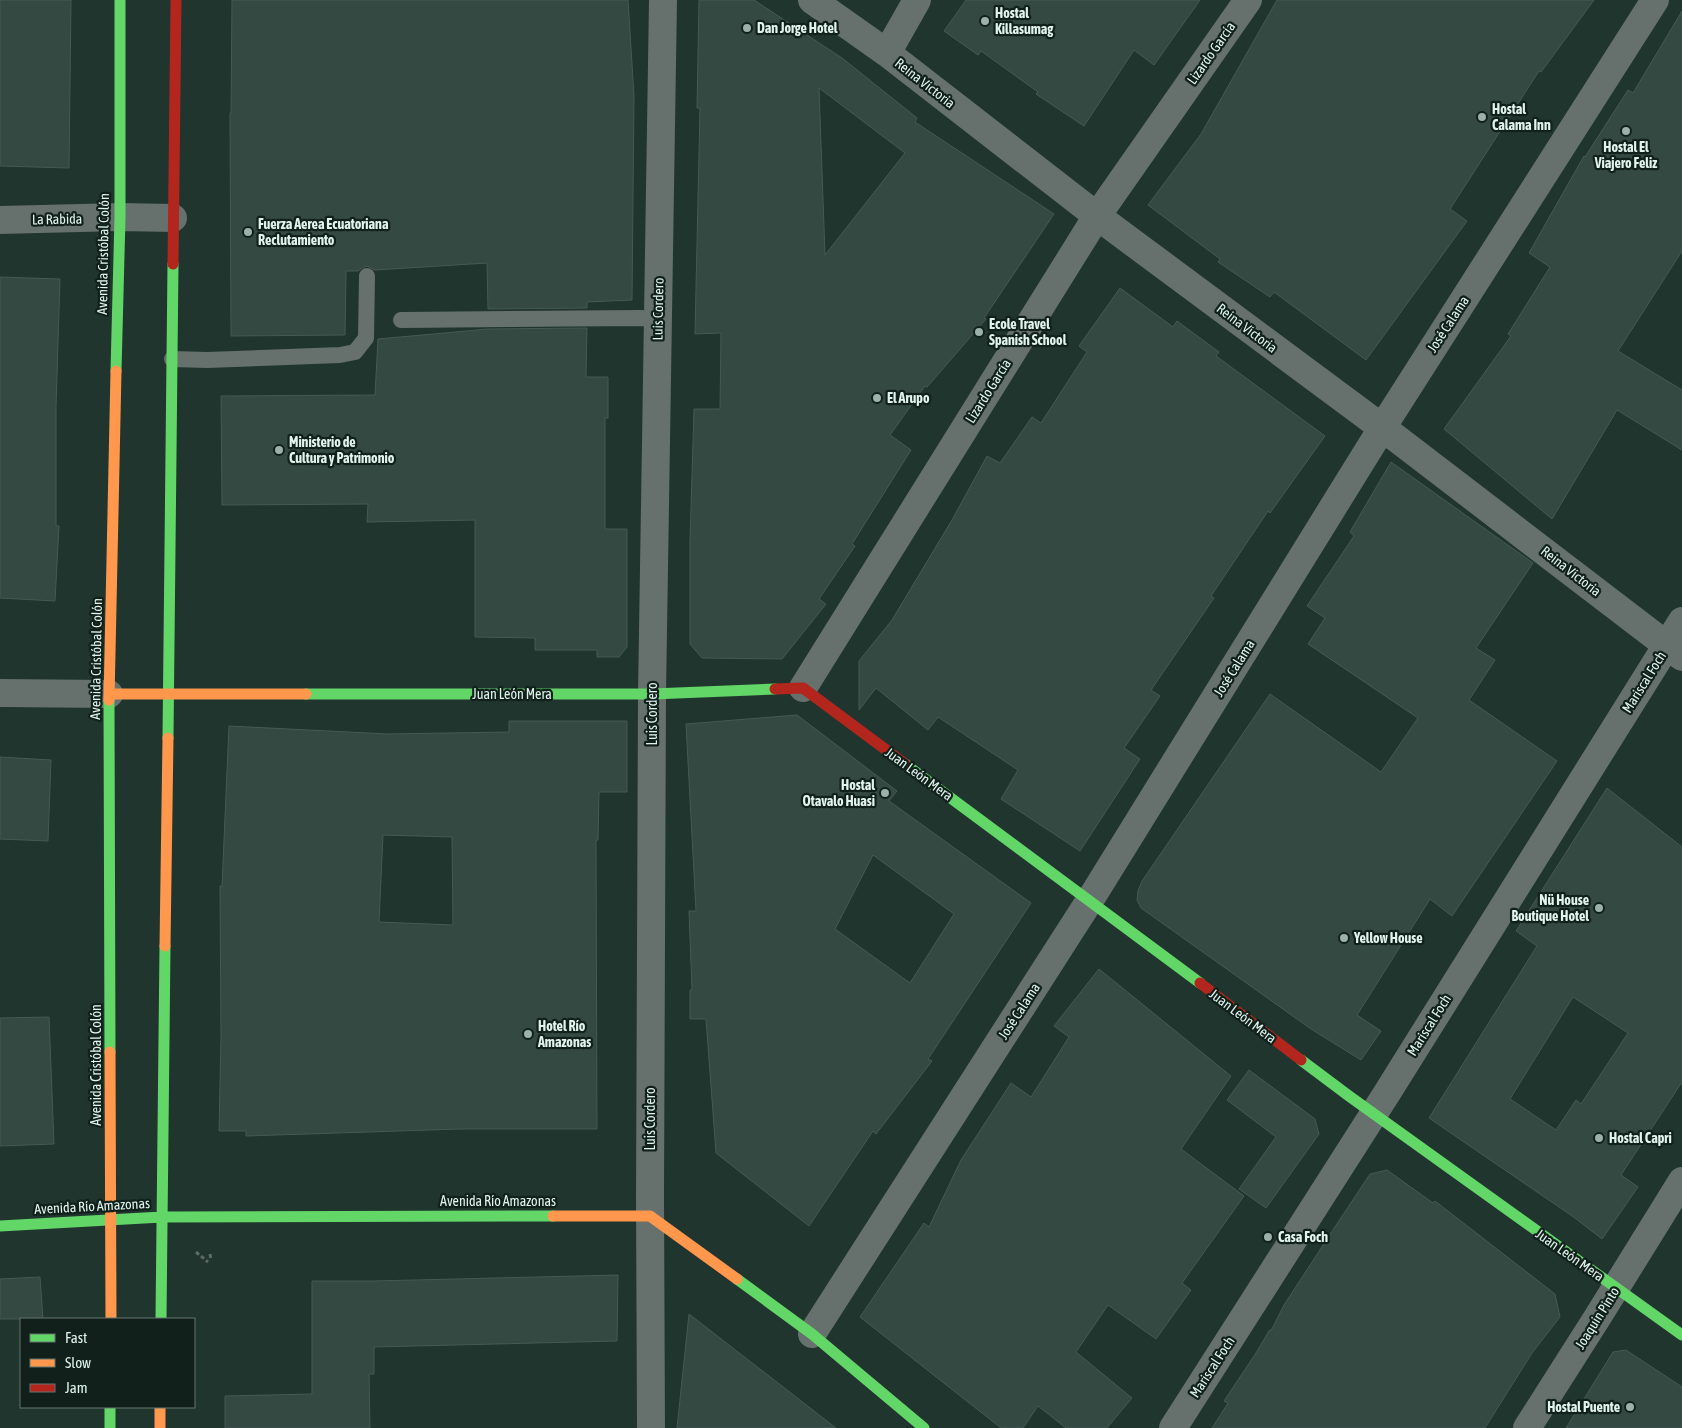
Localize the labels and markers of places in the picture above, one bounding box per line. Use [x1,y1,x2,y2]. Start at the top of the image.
place label: Hostal Killasumag [995,5,1054,37]
marker: Hostal Killasumag [979,15,991,27]
place label: Dan Jorge Hotel [757,20,838,36]
marker: Dan Jorge Hotel [741,22,753,34]
place label: Hostal Calama Inn [1492,101,1551,133]
marker: Hostal Calama Inn [1476,111,1488,123]
marker: Hostal El Viajero Feliz [1620,125,1632,137]
place label: Hostal El Viajero Feliz [1594,139,1657,171]
place label: Fuerza Aerea Ecuatoriana Reclutamiento [258,216,389,248]
marker: Fuerza Aerea Ecuatoriana Reclutamiento [242,226,254,238]
place label: Ecole Travel Spanish School [989,316,1067,348]
marker: Ecole Travel Spanish School [973,326,985,338]
place label: El Arupo [887,390,930,406]
marker: El Arupo [871,392,883,404]
place label: Ministerio de Cultura y Patrimonio [289,434,395,466]
marker: Ministerio de Cultura y Patrimonio [273,444,285,456]
place label: Hostal Otavalo Huasi [803,777,875,809]
marker: Hostal Otavalo Huasi [879,787,891,799]
place label: Nü House Boutique Hotel [1511,892,1589,924]
marker: Nü House Boutique Hotel [1593,902,1605,914]
place label: Yellow House [1353,930,1423,946]
marker: Yellow House [1338,932,1350,944]
place label: Hotel Río Amazonas [537,1018,591,1050]
marker: Hotel Río Amazonas [522,1028,534,1040]
place label: Hostal Capri [1609,1130,1672,1146]
marker: Hostal Capri [1593,1132,1605,1144]
place label: Casa Foch [1278,1229,1328,1245]
marker: Casa Foch [1262,1231,1274,1243]
place label: Hostal Puente [1547,1399,1620,1415]
marker: Hostal Puente [1624,1401,1636,1413]

